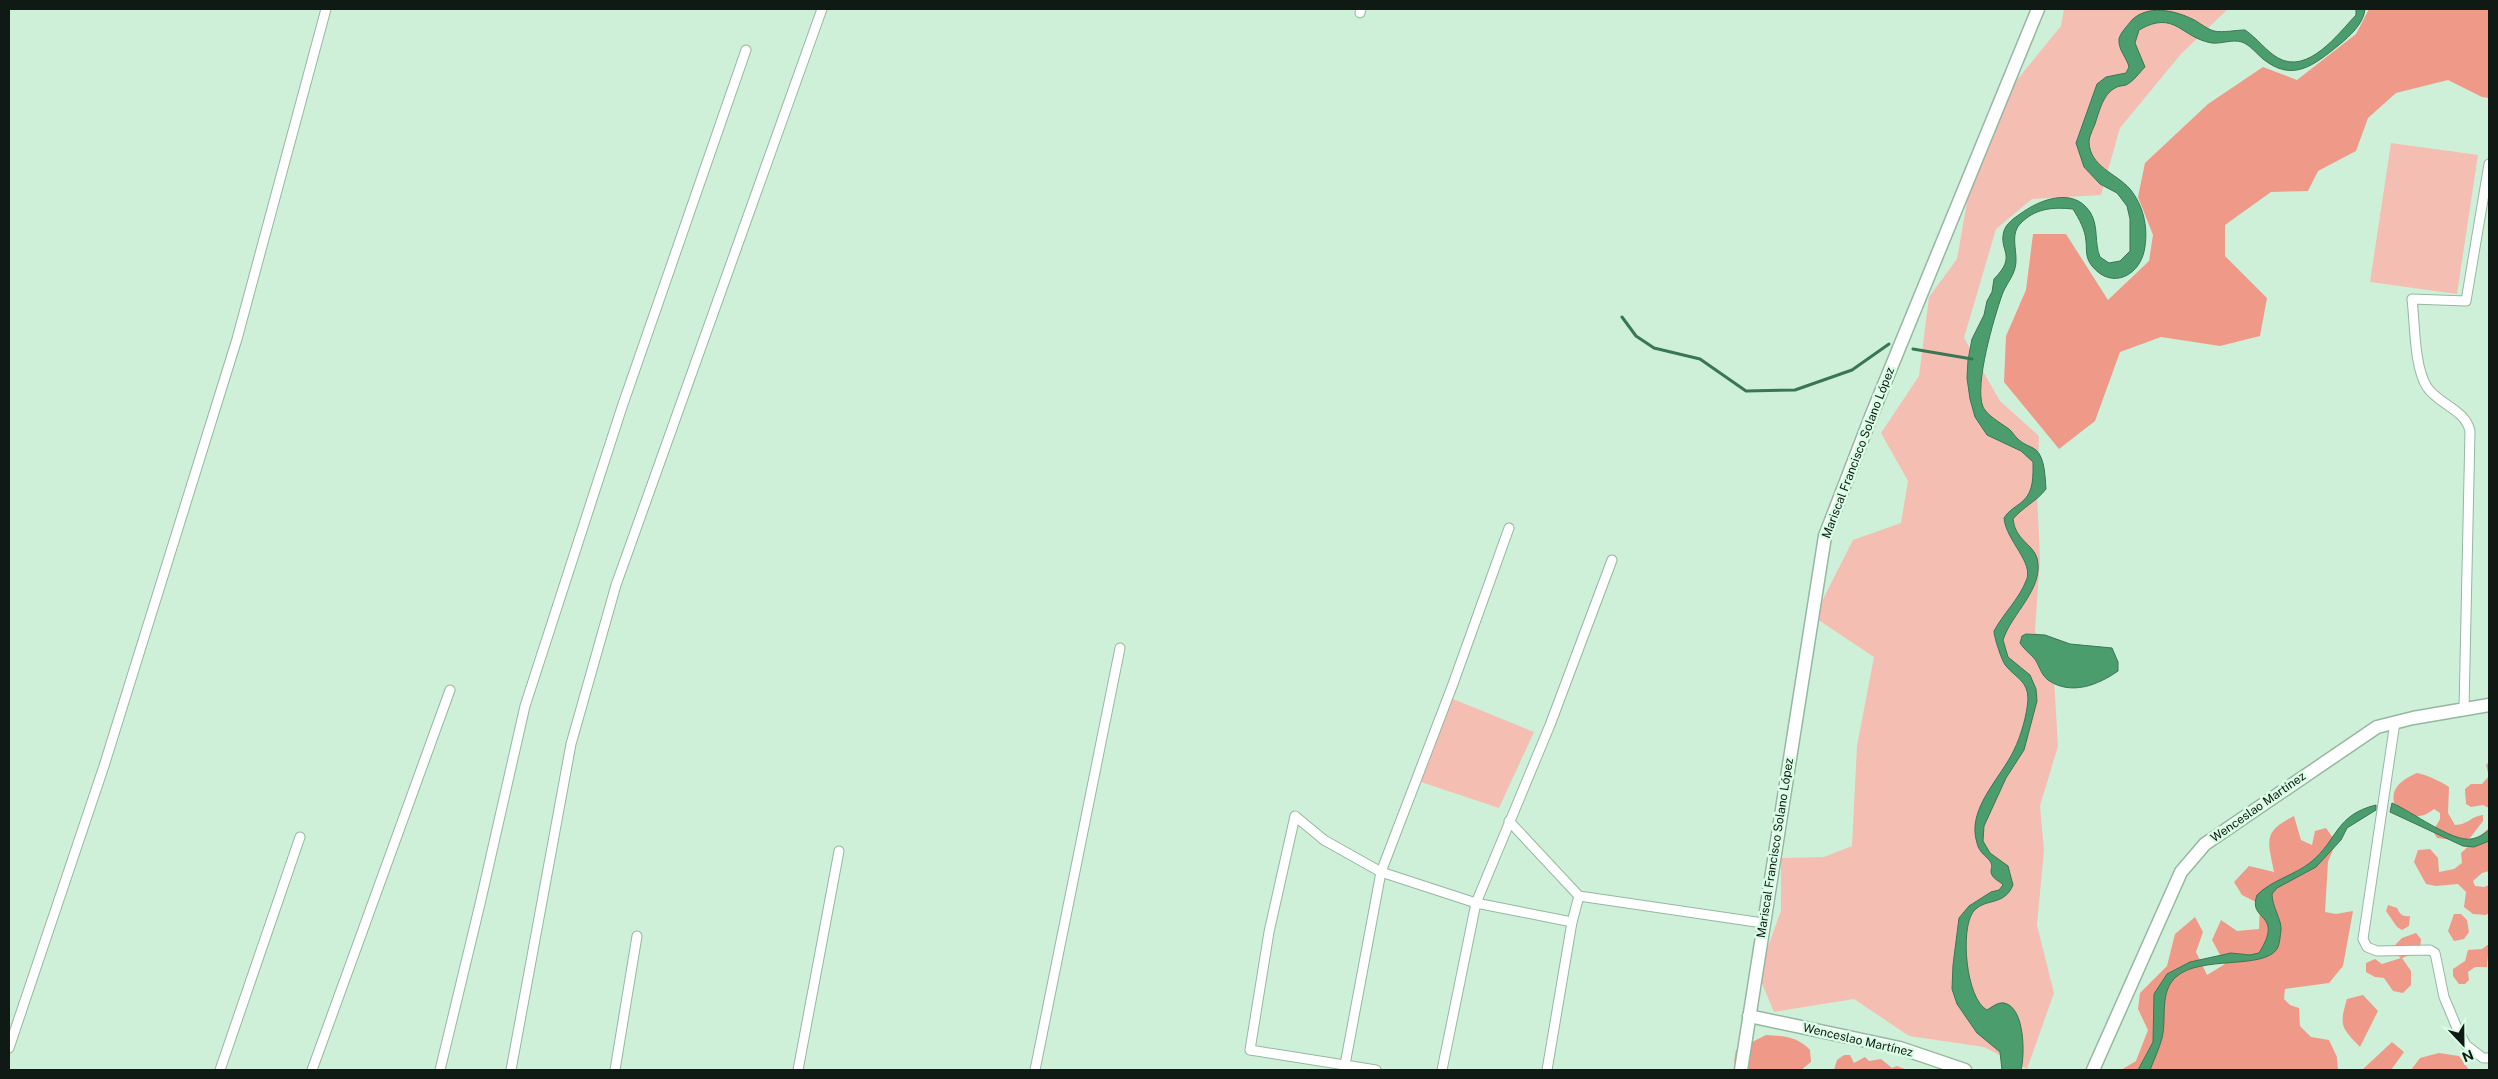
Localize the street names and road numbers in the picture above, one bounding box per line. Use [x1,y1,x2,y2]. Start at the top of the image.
street label: Mariscal Francisco Solano López [1819,365,1897,540]
street label: Mariscal Francisco Solano López [1754,757,1796,939]
street label: Wenceslao Martínez [2208,769,2308,845]
street label: Wenceslao Martínez [1802,1021,1915,1060]

